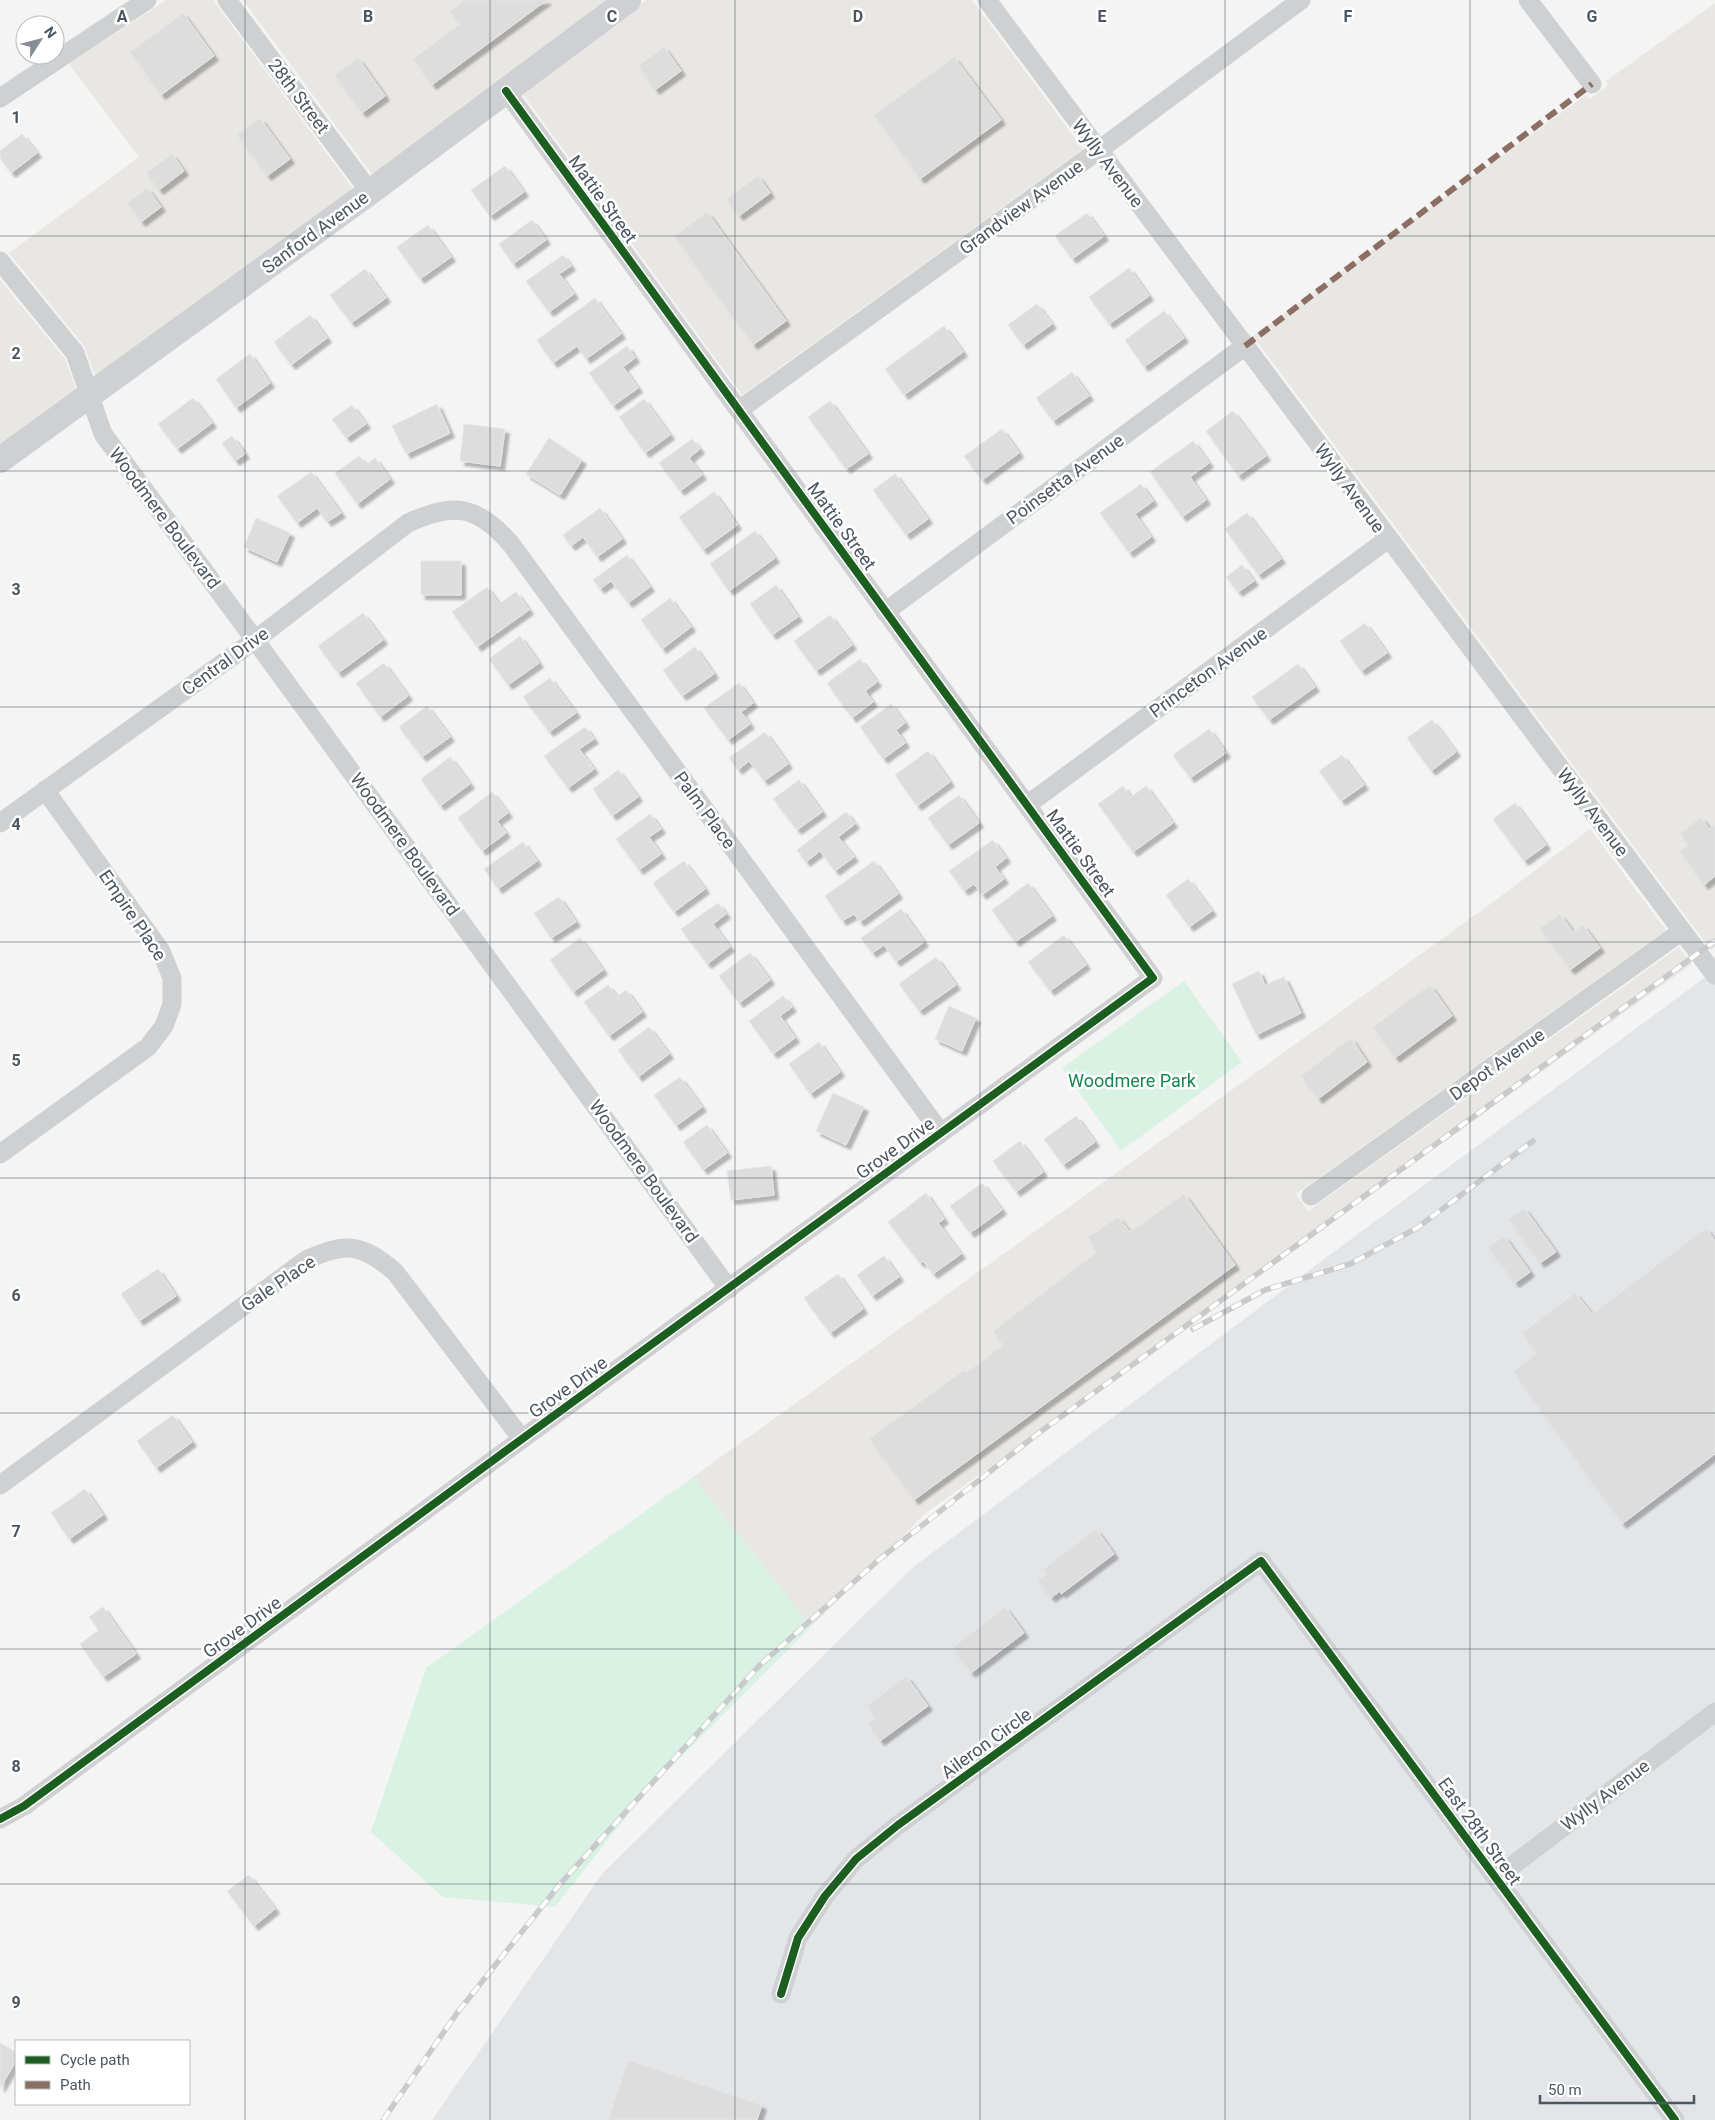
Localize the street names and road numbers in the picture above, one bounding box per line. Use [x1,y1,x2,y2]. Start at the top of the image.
street label: 28th Street [264,55,334,138]
street label: Wylly Avenue [1068,115,1148,211]
street label: Mattie Street [564,151,642,247]
street label: Grandview Avenue [955,155,1087,259]
street label: Sanford Avenue [258,186,372,278]
street label: Poinsetta Avenue [1002,429,1128,529]
street label: Wylly Avenue [1311,439,1389,537]
street label: Woodmere Boulevard [105,443,225,593]
street label: Mattie Street [803,478,881,574]
street label: Princeton Avenue [1145,622,1271,722]
street label: Central Drive [178,623,272,699]
street label: Wylly Avenue [1553,764,1633,860]
street label: Palm Place [670,767,740,853]
street label: Woodmere Boulevard [346,769,464,919]
street label: Mattie Street [1042,805,1120,901]
street label: Empire Place [95,866,171,964]
street label: Depot Avenue [1446,1024,1548,1104]
street label: Woodmere Boulevard [585,1096,703,1246]
street label: Grove Drive [852,1113,938,1183]
street label: Gale Place [237,1251,319,1315]
street label: Grove Drive [525,1352,611,1422]
street label: Grove Drive [199,1592,285,1662]
street label: Aileron Circle [937,1703,1035,1783]
street label: Wylly Avenue [1557,1755,1653,1835]
street label: East 28th Street [1434,1773,1526,1889]

